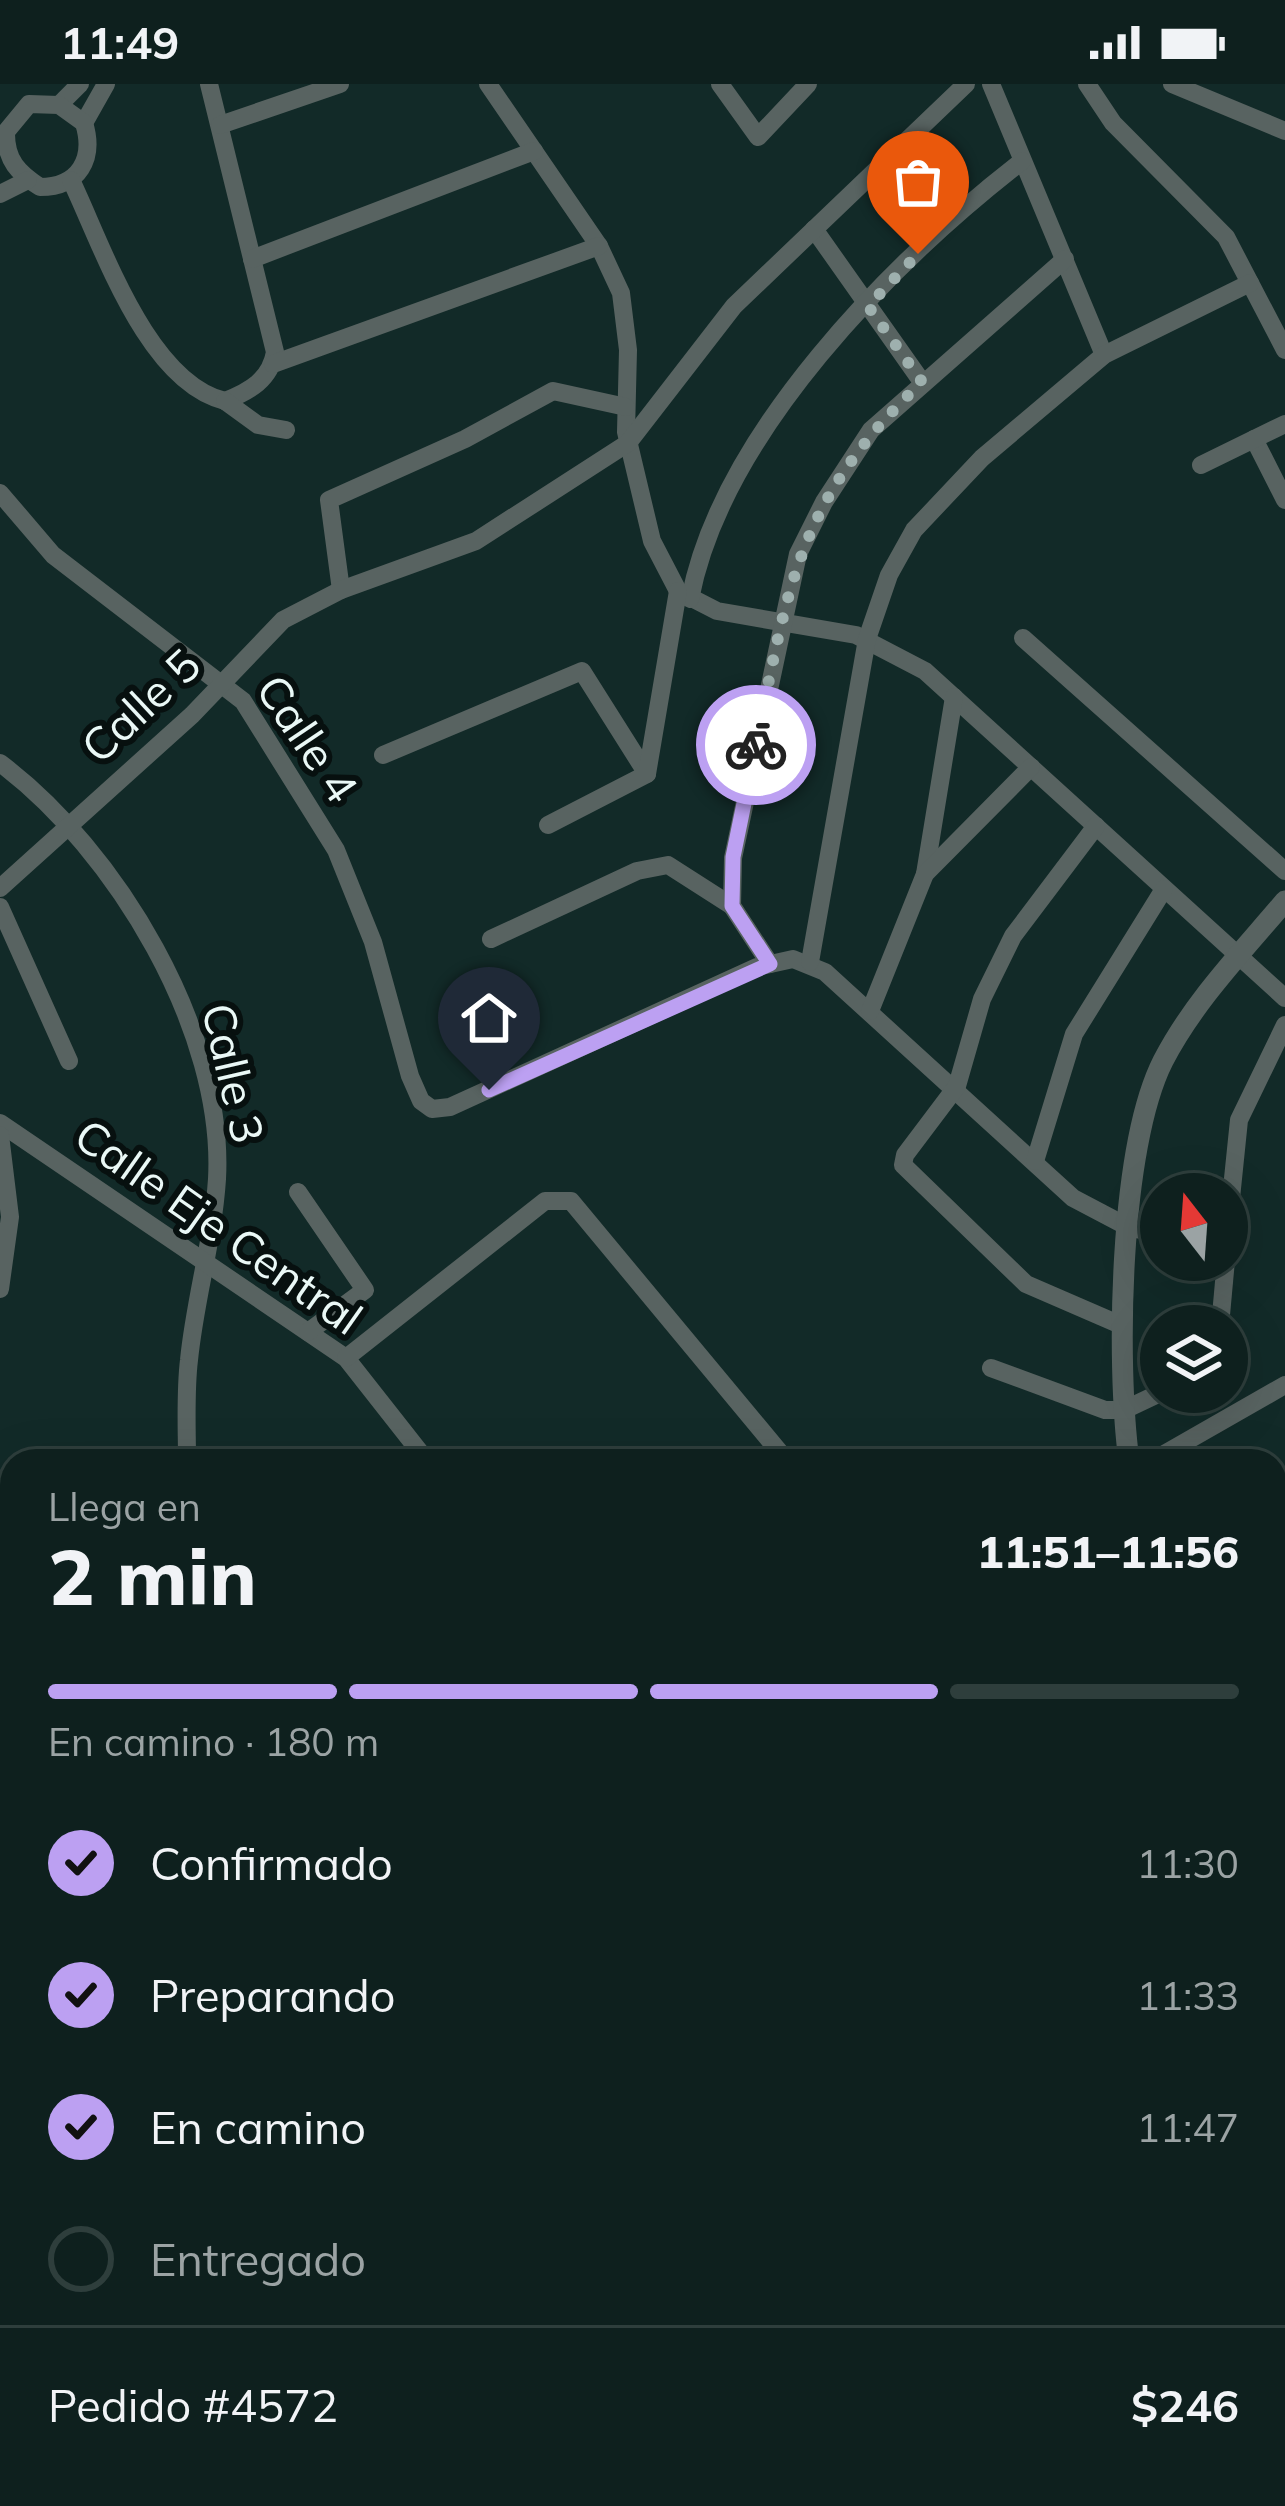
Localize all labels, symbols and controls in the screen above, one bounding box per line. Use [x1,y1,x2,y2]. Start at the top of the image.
text: 11:49 [60,14,179,70]
pin [867,131,969,254]
icon: bag [885,149,951,215]
street label: Calle 5 [69,636,211,774]
street label: Calle 4 [245,664,371,812]
courier [696,685,816,805]
icon: bike [723,712,789,778]
pin [438,967,540,1090]
icon: home [456,985,522,1051]
street label: Calle 3 [191,998,277,1148]
street label: Calle Eje Central [65,1106,373,1346]
north arrow [1140,1173,1248,1281]
map controls [1140,1173,1248,1413]
button: layers [1140,1305,1248,1413]
text: Llega en [48,1482,201,1531]
text: 11:51–11:56 [977,1523,1239,1579]
text: 2 min [48,1527,257,1625]
text: En camino · 180 m [48,1717,379,1766]
icon: check [48,1830,114,1896]
text: Confirmado [150,1835,393,1891]
text: 11:30 [1137,1839,1239,1888]
icon: check [48,1962,114,2028]
text: Preparando [150,1967,396,2023]
text: 11:33 [1137,1971,1239,2020]
icon: check [48,2094,114,2160]
text: En camino [150,2099,366,2155]
text: 11:47 [1137,2103,1239,2152]
text: Entregado [150,2231,366,2287]
text: Pedido #4572 [48,2377,338,2433]
text: $246 [1131,2377,1239,2433]

